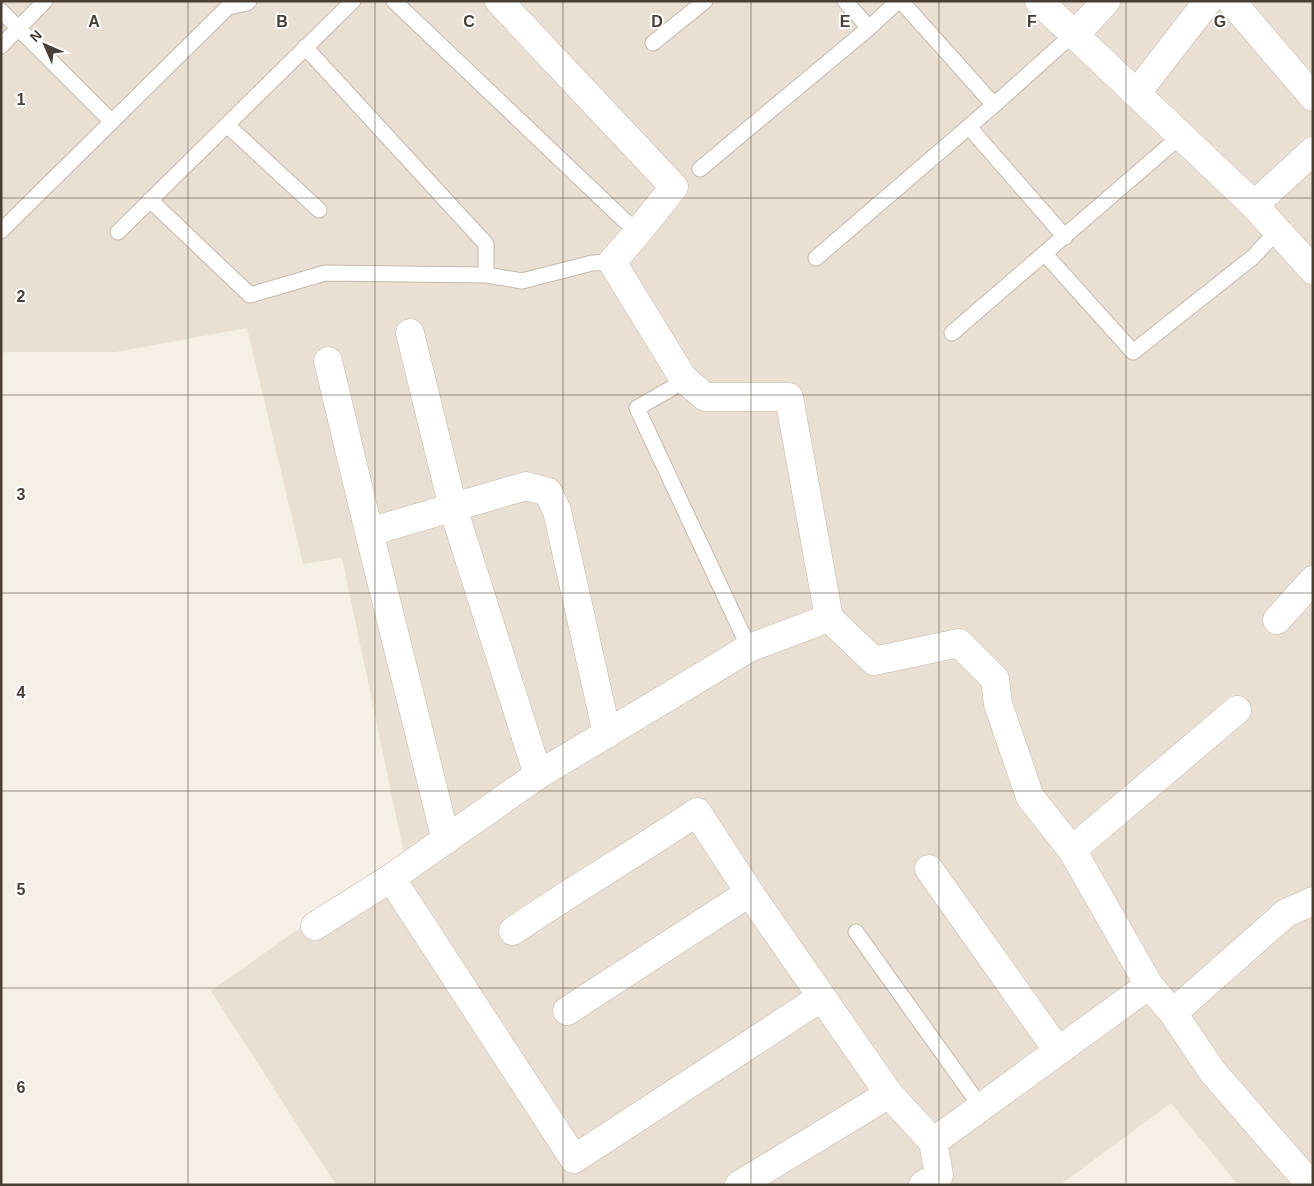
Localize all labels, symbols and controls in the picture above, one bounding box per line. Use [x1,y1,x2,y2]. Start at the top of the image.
text: A [88,13,100,30]
text: B [276,13,288,30]
text: C [463,13,475,30]
text: D [651,13,663,30]
text: E [840,13,851,30]
text: F [1027,13,1037,30]
text: G [1214,13,1226,30]
north arrow [20,20,70,70]
text: N [27,27,45,45]
text: 1 [17,91,26,108]
text: 2 [17,288,26,305]
text: 3 [17,486,26,503]
text: 4 [17,684,26,701]
text: 5 [17,881,26,898]
text: 6 [17,1079,26,1096]

